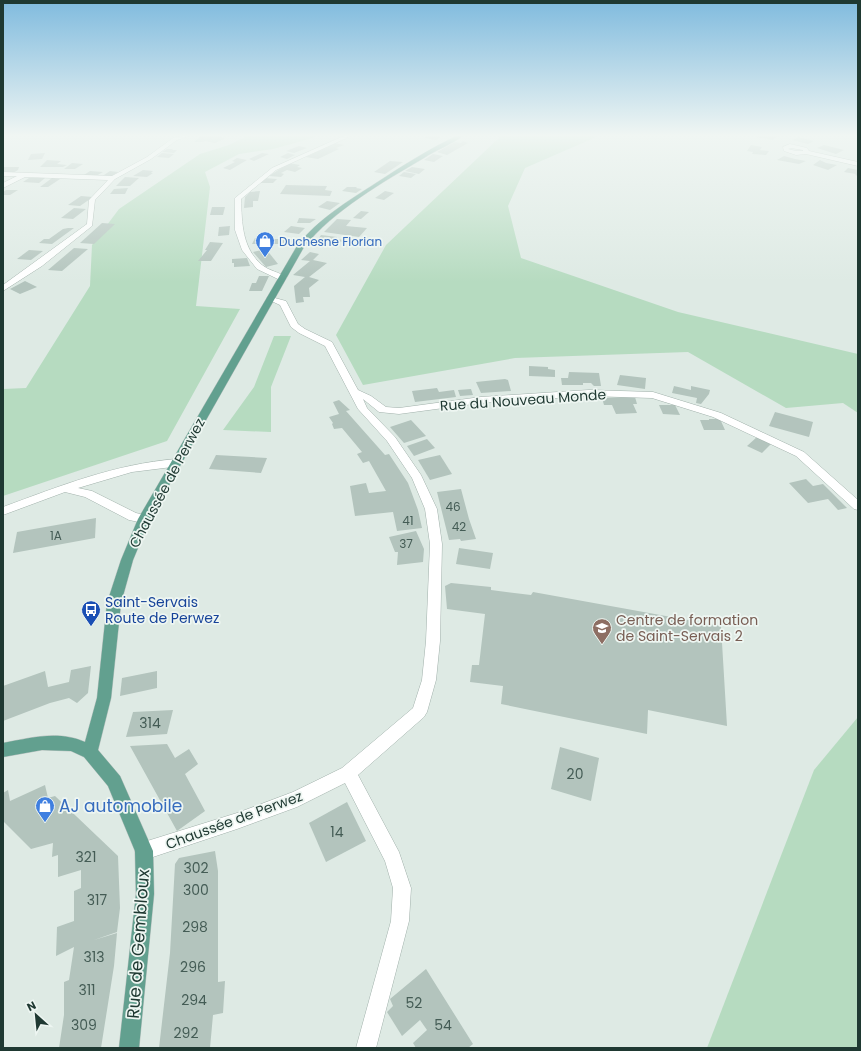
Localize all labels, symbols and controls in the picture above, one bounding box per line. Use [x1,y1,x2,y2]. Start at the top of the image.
shop icon: Duchesne Florian [254,230,276,258]
place label: Duchesne Florian [279,233,382,250]
street label: Rue du Nouveau Monde [439,384,607,416]
street label: Chaussée de Perwez [124,415,210,551]
house number: 46 [445,498,461,515]
house number: 41 [402,512,414,529]
house number: 42 [452,518,466,535]
house number: 1A [50,527,62,544]
house number: 37 [399,535,413,552]
place label: Saint-Servais Route de Perwez [105,592,219,628]
bus stop icon: Saint-Servais Route de Perwez [80,599,102,627]
place label: Centre de formation de Saint-Servais 2 [616,610,758,646]
school or university icon: Centre de formation de Saint-Servais 2 [591,617,613,645]
house number: 314 [139,713,161,733]
house number: 20 [567,764,583,784]
street label: Chaussée de Perwez [163,786,305,854]
place label: AJ automobile [59,794,182,818]
shop icon: AJ automobile [34,795,56,823]
house number: 14 [330,822,344,842]
house number: 321 [76,847,96,867]
house number: 302 [183,858,209,878]
street label: Rue de Gembloux [121,868,155,1020]
house number: 300 [183,880,209,900]
house number: 317 [87,890,108,910]
house number: 298 [182,917,208,937]
house number: 313 [84,947,104,967]
house number: 296 [180,957,206,977]
house number: 311 [78,980,96,1000]
house number: 294 [181,990,207,1010]
house number: 52 [406,993,422,1013]
north arrow [16,995,56,1035]
text: N [24,997,39,1015]
house number: 309 [71,1015,97,1035]
house number: 54 [434,1015,452,1035]
house number: 292 [174,1023,198,1043]

